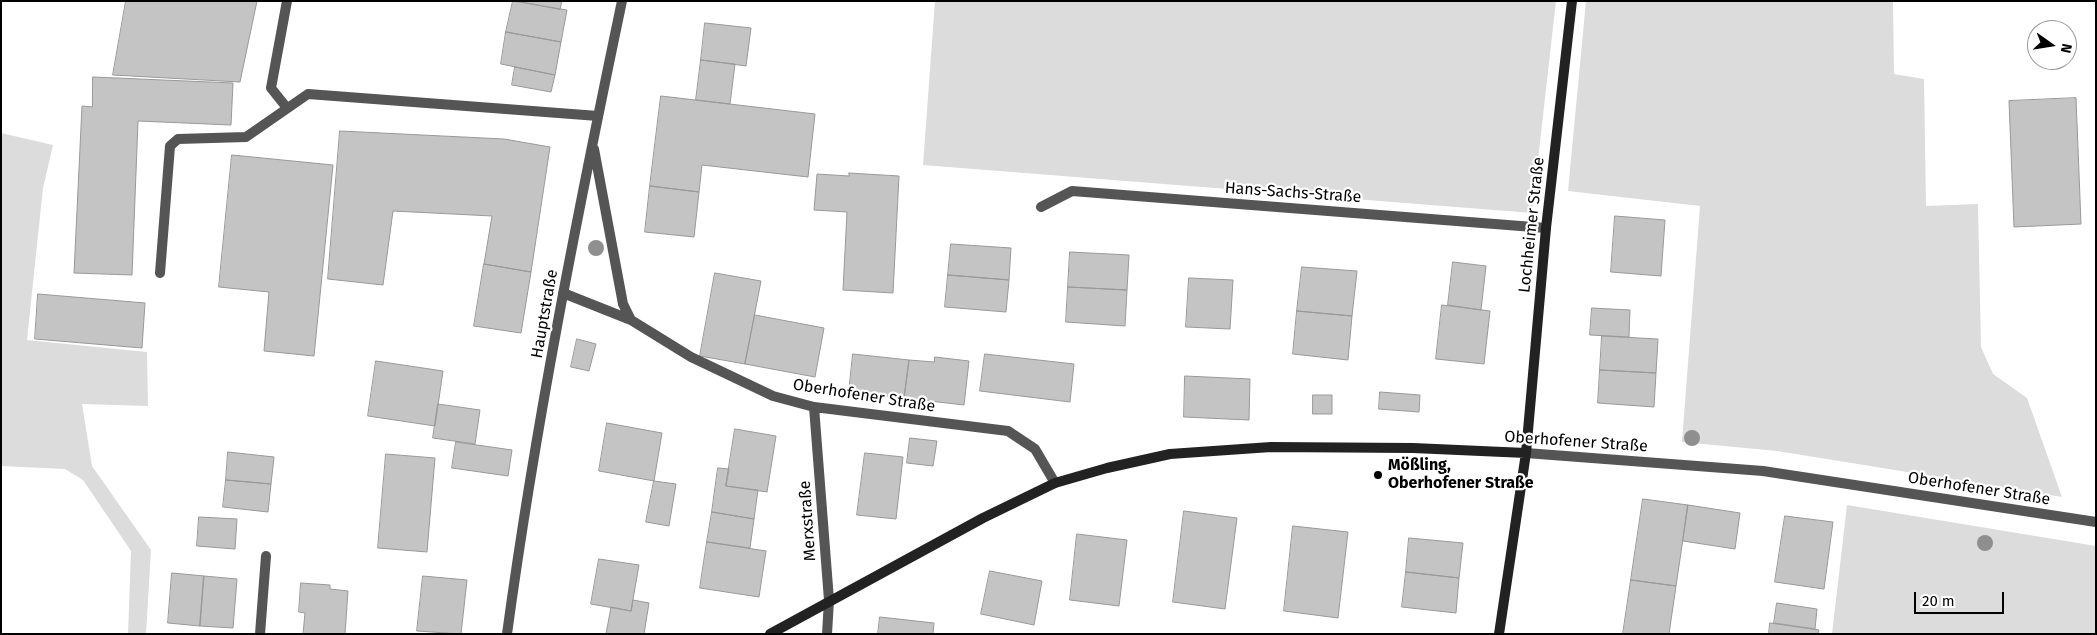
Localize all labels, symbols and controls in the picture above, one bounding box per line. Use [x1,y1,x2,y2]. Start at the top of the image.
north arrow [2027,20,2077,70]
text: N [2057,42,2075,55]
street label: Lochheimer Straße [1515,156,1549,294]
street label: Hans-Sachs-Straße [1224,179,1362,207]
street label: Hauptstraße [528,268,562,360]
street label: Oberhofener Straße [792,375,936,417]
street label: Oberhofener Straße [1504,427,1648,457]
place label: Mößling, Oberhofener Straße [1388,456,1534,494]
street label: Oberhofener Straße [1907,468,2051,510]
marker: Mößling, Oberhofener Straße [1372,469,1384,481]
street label: Merxstraße [796,480,820,562]
scale bar [1917,582,2007,614]
text: 20 m [1922,592,1955,610]

